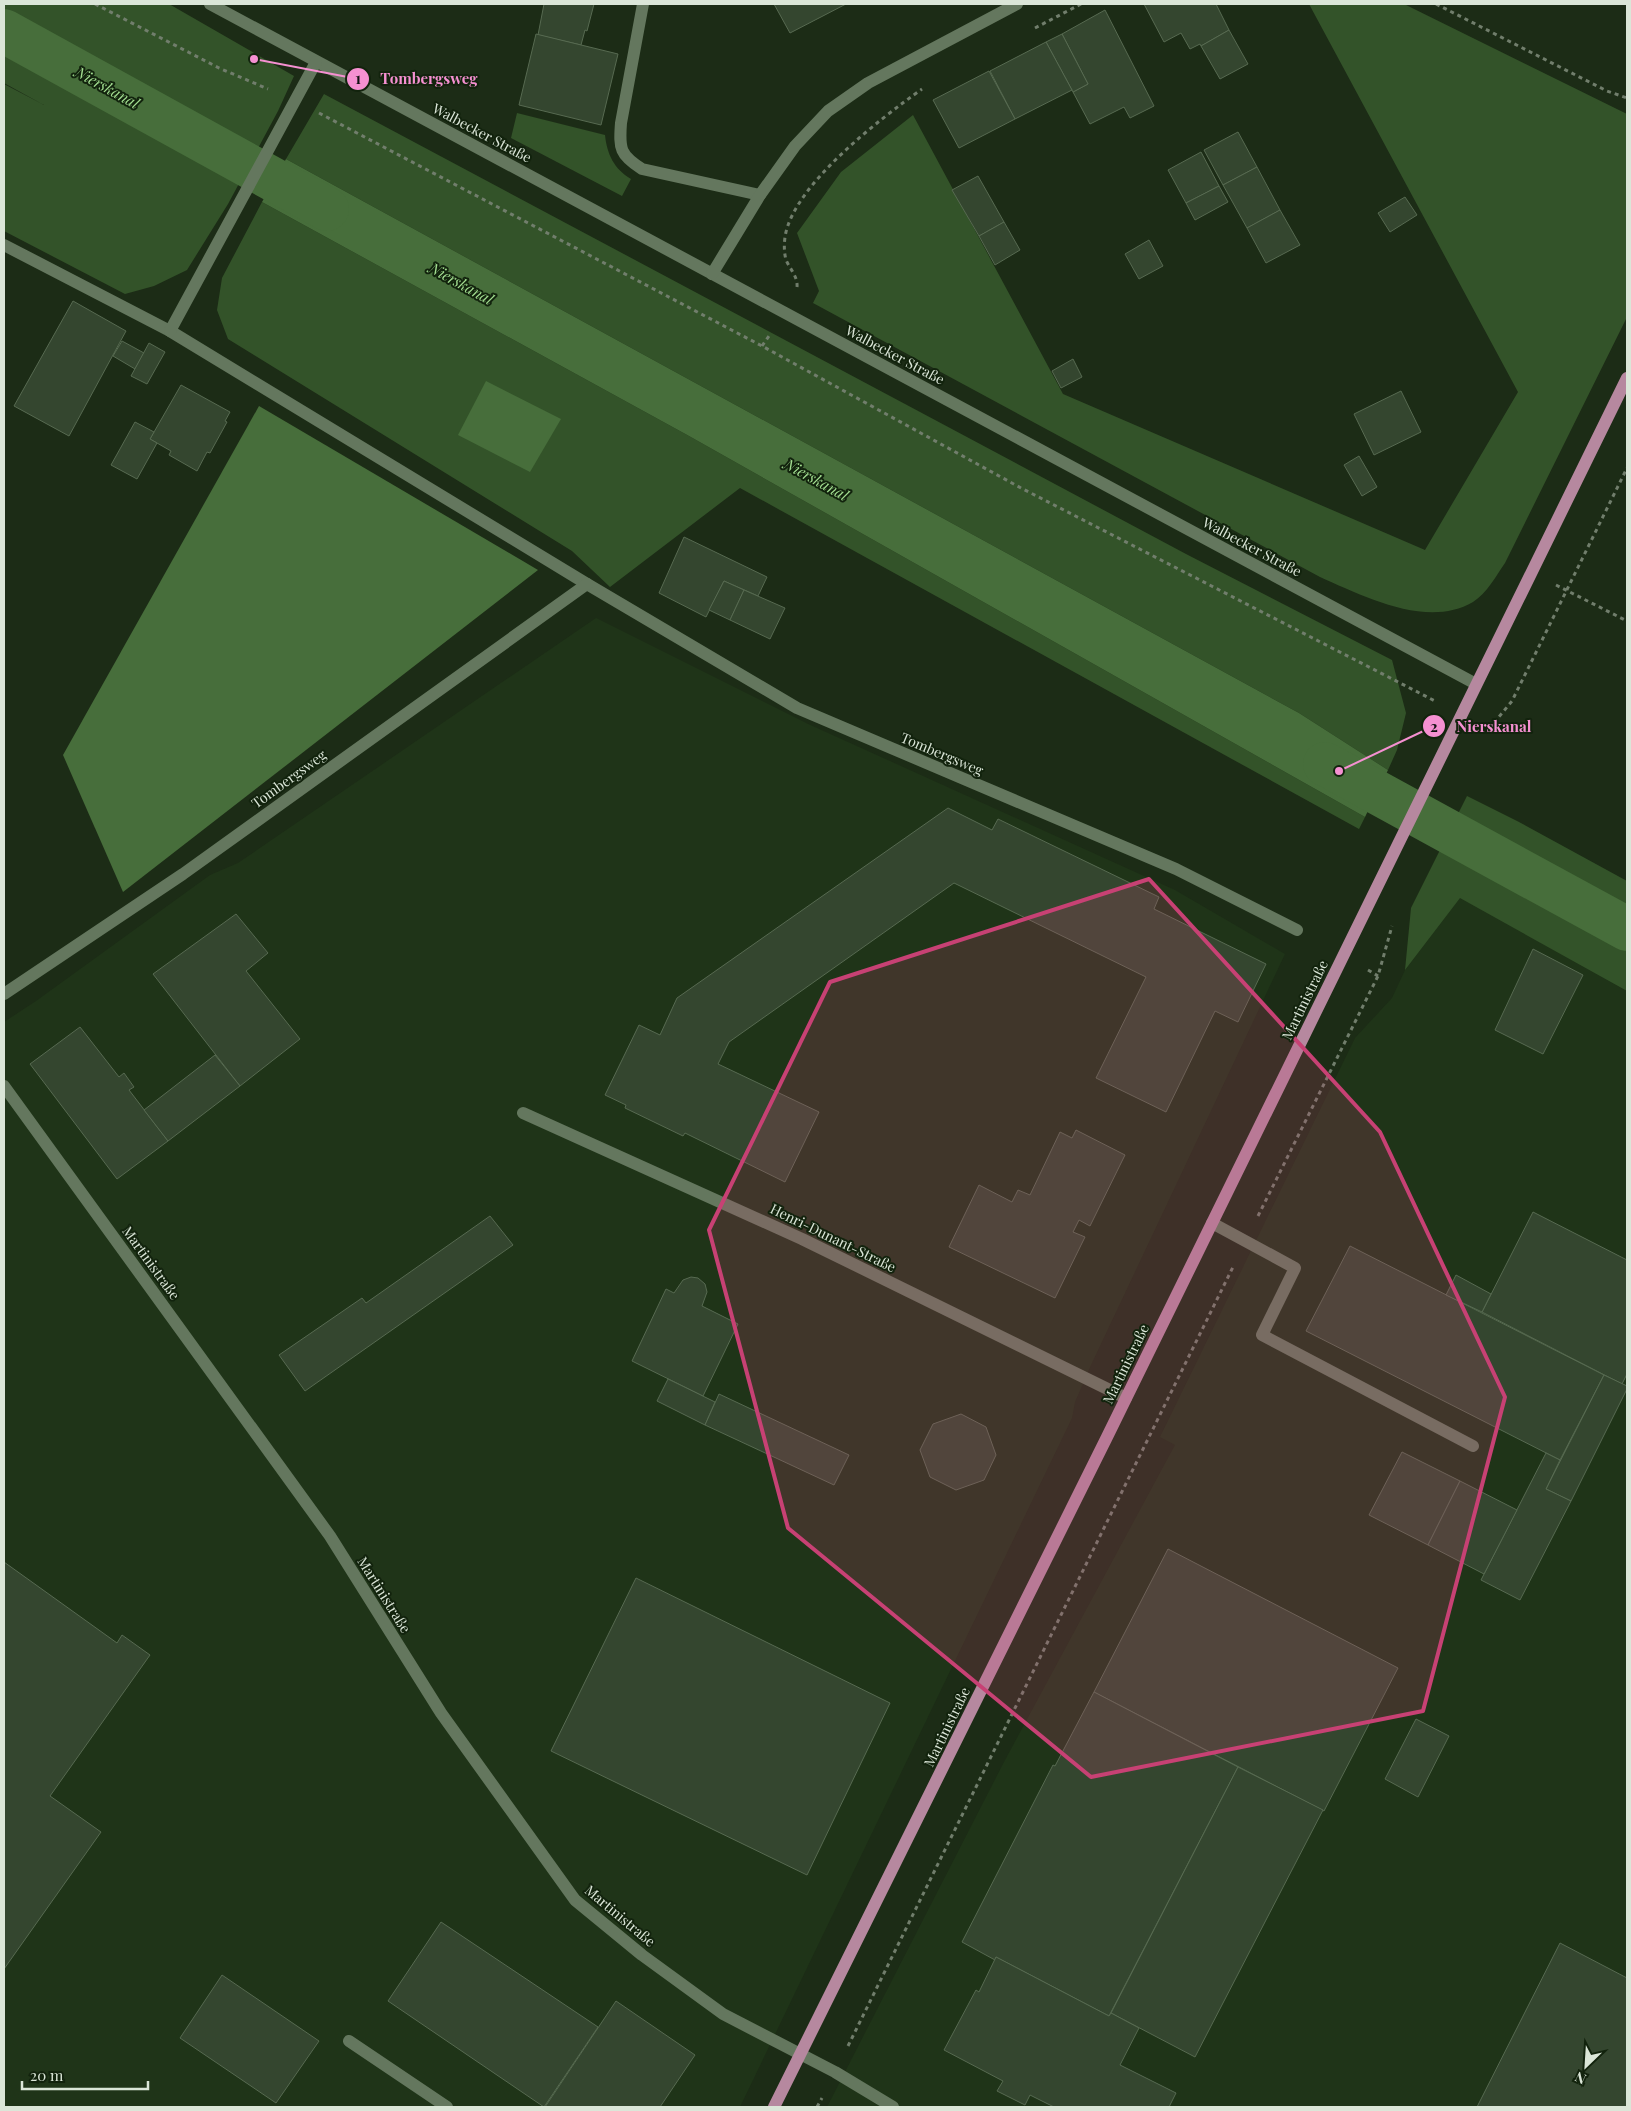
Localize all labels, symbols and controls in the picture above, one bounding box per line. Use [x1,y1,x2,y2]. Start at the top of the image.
water label: Nierskanal [70,60,144,113]
callout: Tombergsweg [346,64,488,94]
text: 1 [355,68,361,88]
text: Tombergsweg [380,68,478,88]
street label: Walbecker Straße [429,98,535,167]
water label: Nierskanal [424,256,498,309]
street label: Walbecker Straße [842,320,948,389]
water label: Nierskanal [779,452,853,505]
street label: Walbecker Straße [1199,512,1305,581]
callout: Nierskanal [1421,711,1541,741]
text: 2 [1430,716,1438,736]
text: Nierskanal [1457,716,1532,736]
street label: Tombergsweg [898,728,987,780]
street label: Tombergsweg [247,745,330,812]
street label: Martinistraße [1277,957,1332,1043]
street label: Henri-Dunant-Straße [767,1199,899,1276]
street label: Martinistraße [118,1222,185,1303]
street label: Martinistraße [1098,1321,1153,1407]
street label: Martinistraße [353,1553,415,1636]
street label: Martinistraße [919,1684,974,1770]
street label: Martinistraße [581,1881,660,1951]
north arrow [1561,2041,1611,2091]
scale bar [22,2058,149,2090]
text: 20 m [30,2065,64,2085]
text: N [1572,2067,1589,2089]

